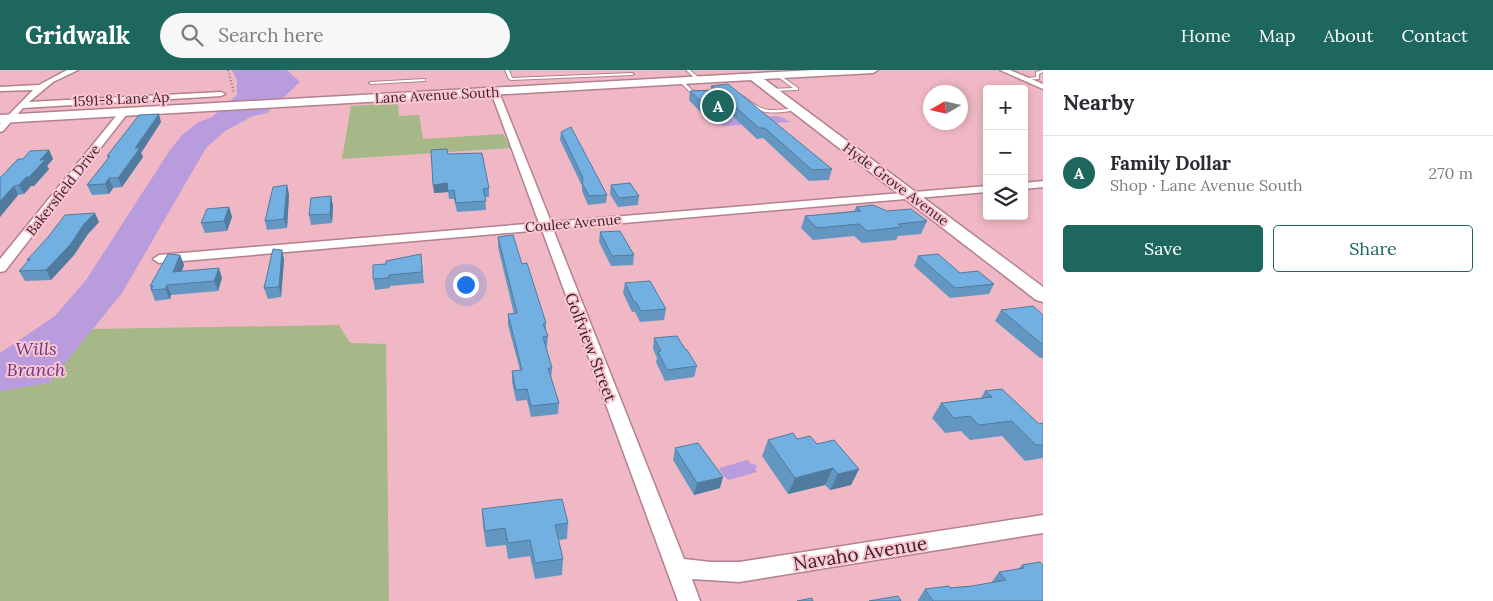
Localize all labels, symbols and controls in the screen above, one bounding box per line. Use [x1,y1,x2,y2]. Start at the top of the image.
search box [160,13,510,58]
text: Gridwalk [25,20,130,51]
icon: search [178,21,206,49]
text: Search here [218,23,324,47]
text: Home [1181,24,1231,47]
text: Map [1259,24,1295,47]
text: About [1323,24,1373,47]
text: Contact [1401,24,1468,47]
street label: Lane Avenue South [374,83,500,107]
north arrow [923,85,968,130]
map controls [983,85,1028,220]
button: + [983,85,1028,130]
street label: 1591-8 Lane Ap [72,87,170,111]
pin: A [702,87,734,125]
text: Nearby [1063,89,1134,116]
button: − [983,130,1028,175]
street label: Hyde Grove Avenue [839,138,953,230]
street label: Bakersfield Drive [22,141,104,239]
text: Family Dollar [1110,151,1231,175]
text: A [1074,163,1084,183]
text: 270 m [1429,163,1473,183]
button: layers [983,175,1028,220]
text: Shop · Lane Avenue South [1110,175,1303,195]
street label: Coulee Avenue [524,210,622,236]
button: Save [1063,225,1263,272]
button: Share [1273,225,1473,272]
your location [453,272,479,298]
street label: Golfview Street [561,290,621,405]
water label: Wills Branch [7,337,66,381]
street label: Navaho Avenue [791,531,929,575]

